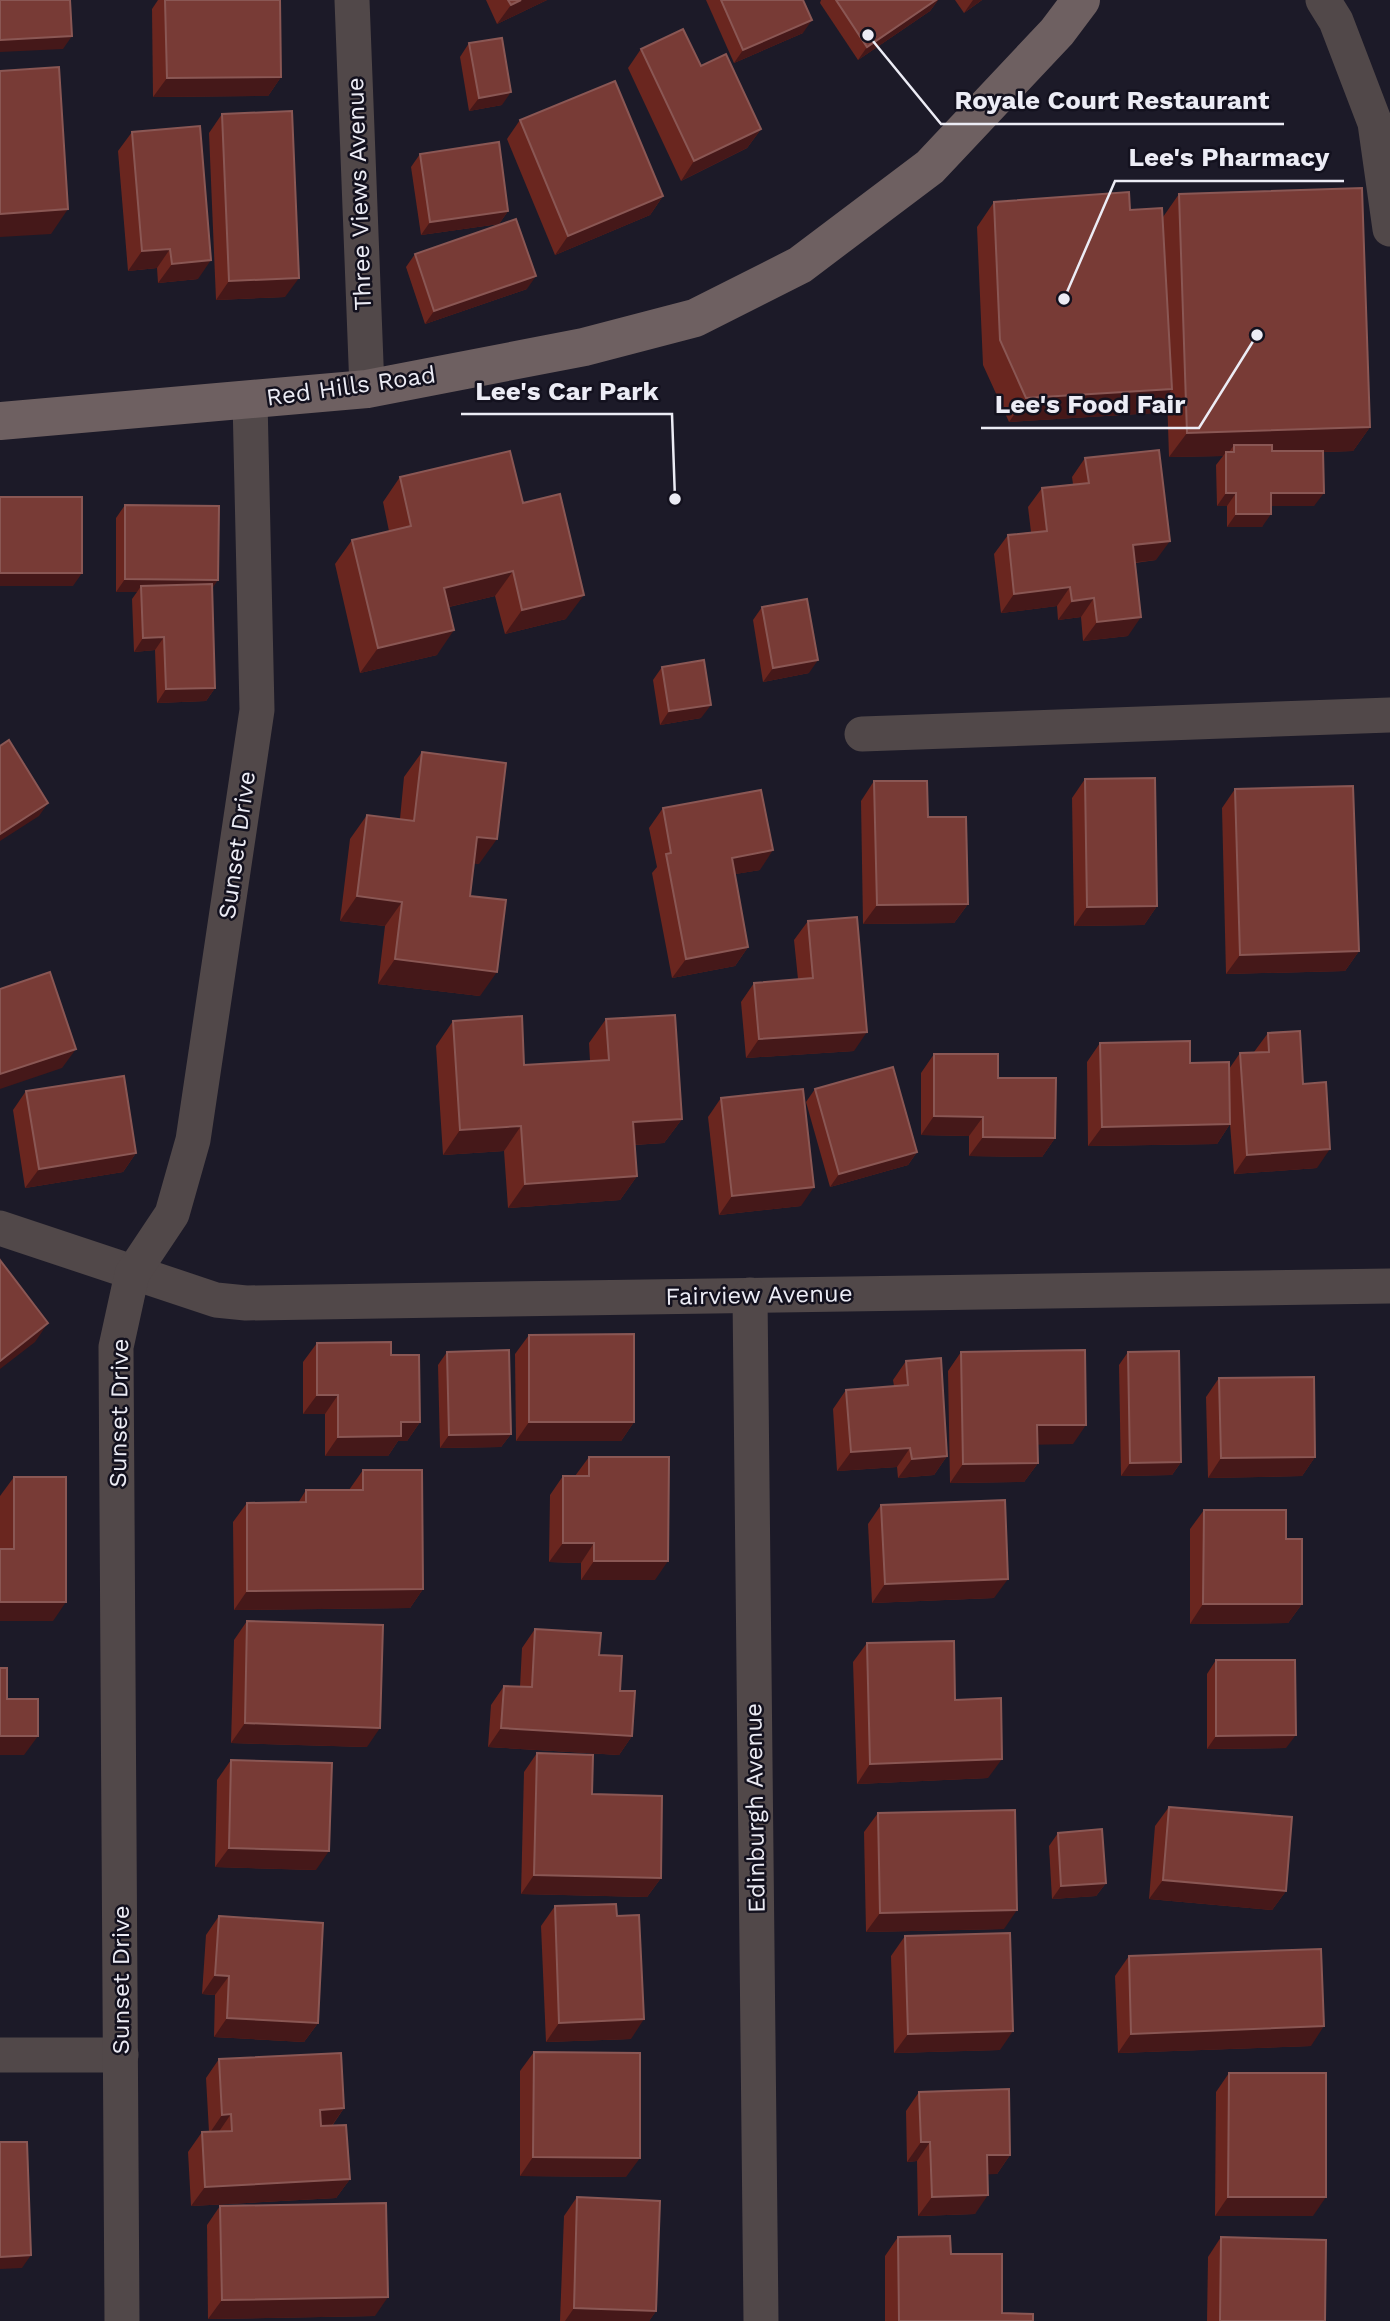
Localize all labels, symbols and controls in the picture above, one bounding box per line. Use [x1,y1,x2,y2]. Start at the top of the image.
street label: Three Views Avenue [341,77,377,311]
callout: Royale Court Restaurant [941,77,1284,124]
text: Royale Court Restaurant [955,85,1270,115]
callout: Lee's Pharmacy [1115,134,1344,181]
text: Lee's Pharmacy [1129,142,1330,172]
street label: Red Hills Road [265,360,437,412]
callout: Lee's Car Park [461,367,672,414]
text: Lee's Car Park [475,376,660,406]
callout: Lee's Food Fair [981,381,1199,428]
text: Lee's Food Fair [995,389,1186,419]
street label: Sunset Drive [213,769,261,921]
street label: Fairview Avenue [665,1279,853,1311]
street label: Sunset Drive [104,1338,134,1488]
street label: Edinburgh Avenue [739,1703,771,1913]
street label: Sunset Drive [107,1906,135,2055]

